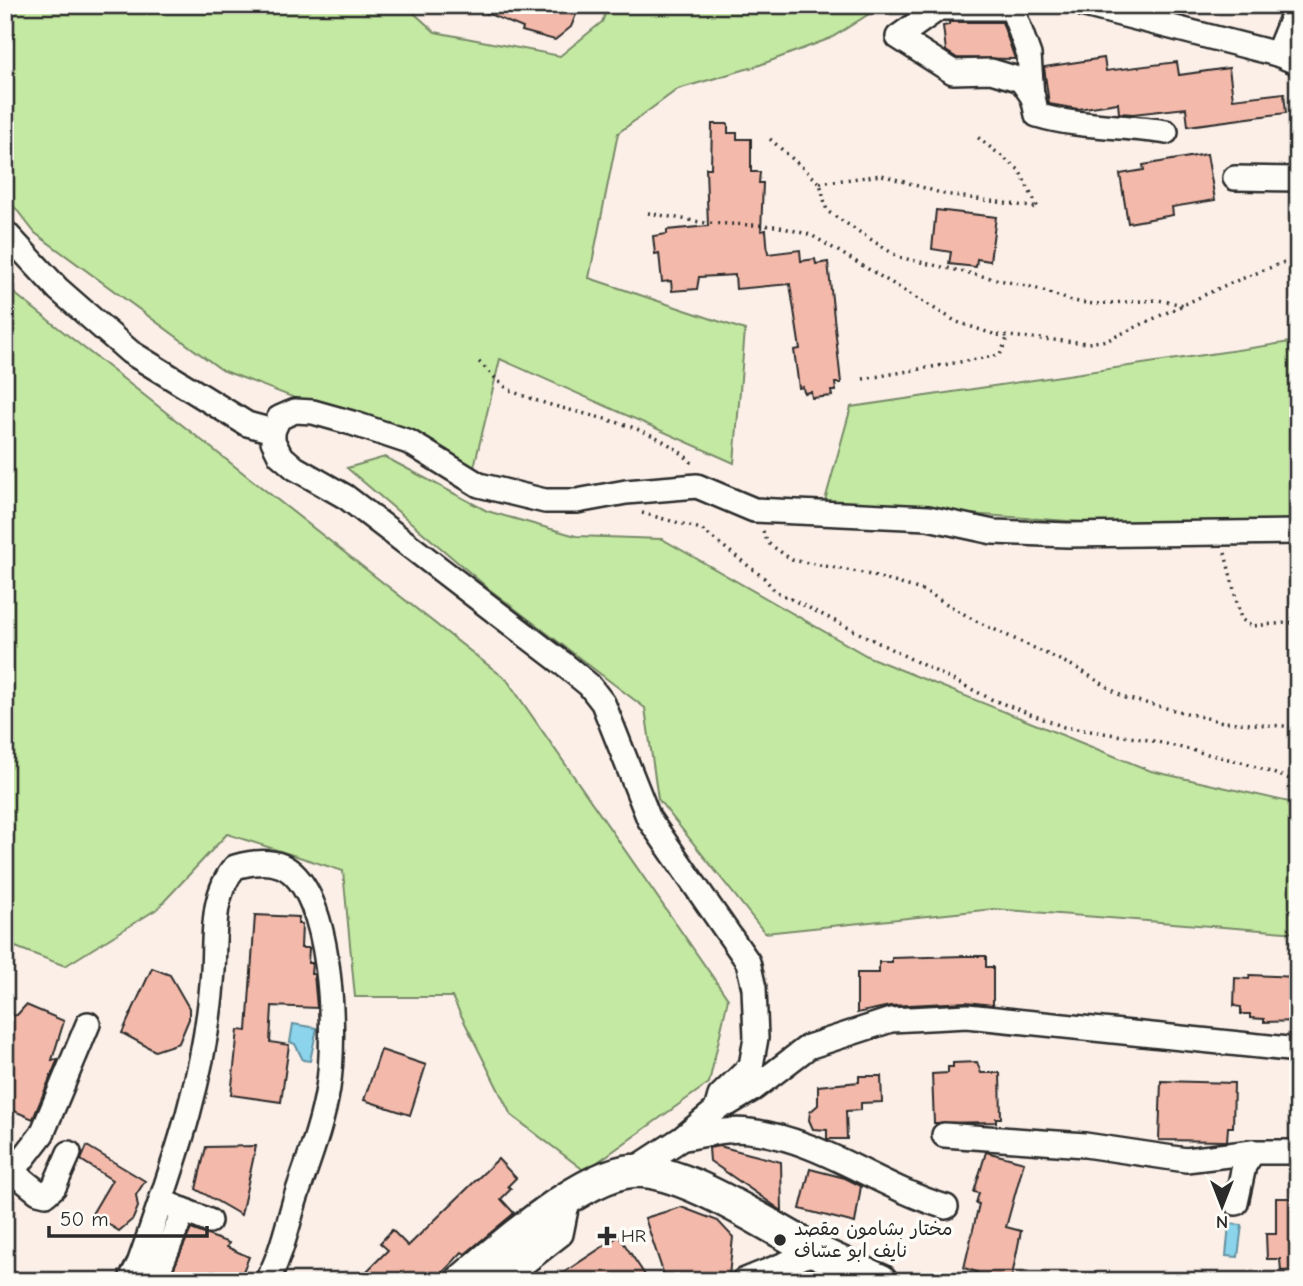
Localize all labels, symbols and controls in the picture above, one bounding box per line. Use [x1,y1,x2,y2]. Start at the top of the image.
north arrow [1188,1170,1258,1240]
scale bar [49,1195,206,1239]
text: 50 m [60,1207,109,1231]
text: N [1216,1211,1228,1233]
place label: مختار بشامون مقصد نايف ابو عسّاف [794,1218,952,1262]
place label: HR [621,1225,646,1247]
marker: HR [599,1228,615,1244]
marker: مختار بشامون مقصد نايف ابو عسّاف [772,1232,788,1248]

